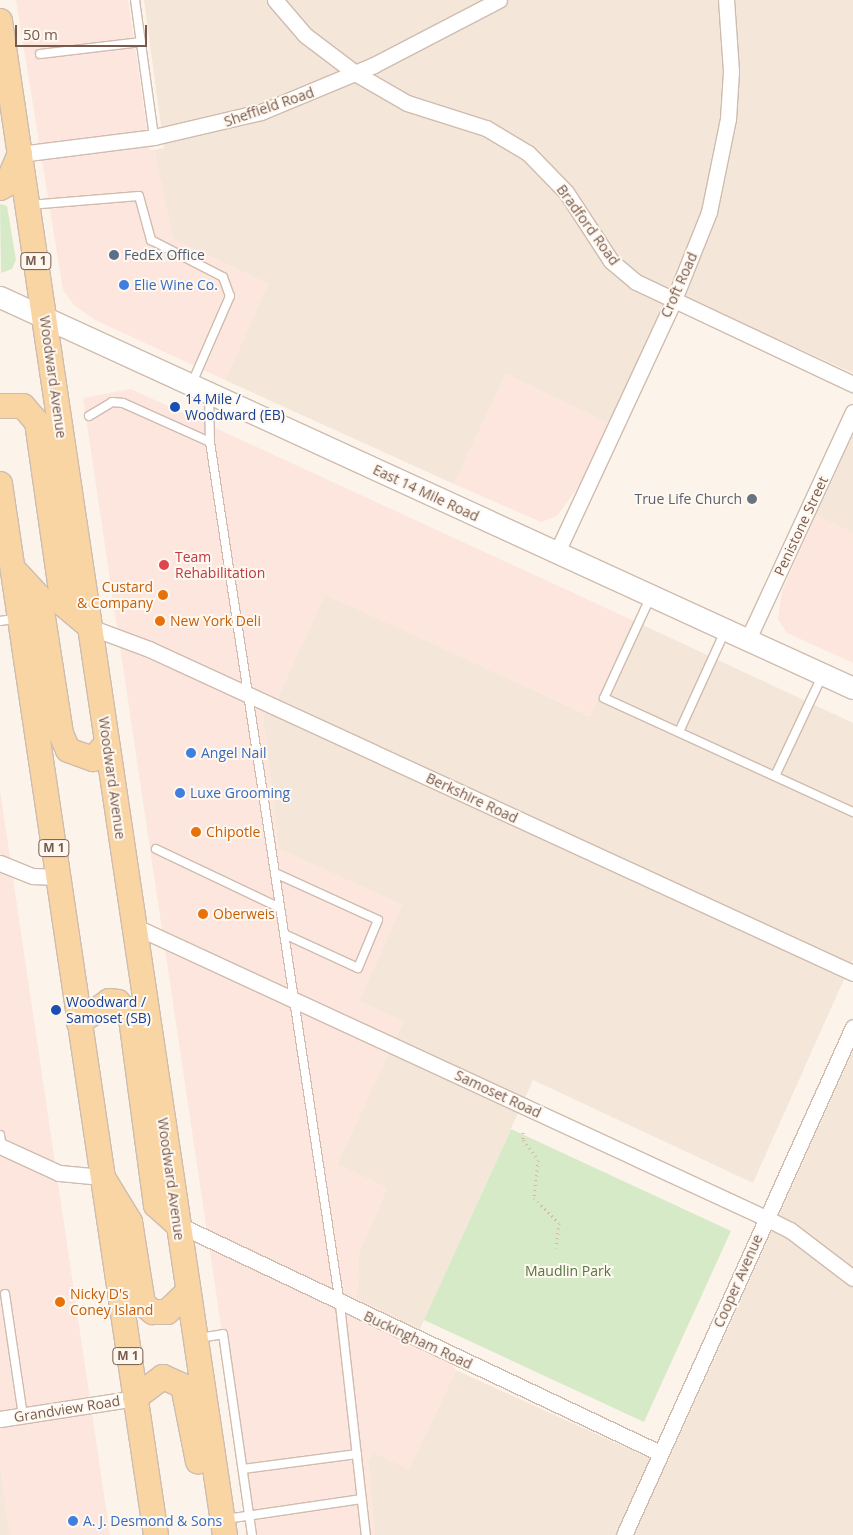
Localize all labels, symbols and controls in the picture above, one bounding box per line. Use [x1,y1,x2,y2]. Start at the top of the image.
scale bar [18,15,150,47]
text: 50 m [23,24,58,44]
street label: Sheffield Road [222,84,316,130]
street label: Bradford Road [553,181,623,269]
place label: FedEx Office [124,247,205,263]
marker: FedEx Office [108,249,120,261]
street label: Croft Road [657,250,701,320]
road number: M 1 [20,252,52,270]
place label: Elie Wine Co. [134,277,218,293]
marker: Elie Wine Co. [118,279,130,291]
street label: Woodward Avenue [36,315,70,439]
place label: 14 Mile / Woodward (EB) [185,391,285,424]
marker: 14 Mile / Woodward (EB) [169,401,181,413]
street label: East 14 Mile Road [370,461,482,525]
street label: Penistone Street [771,474,831,578]
place label: True Life Church [634,491,742,507]
marker: True Life Church [746,493,758,505]
place label: Team Rehabilitation [175,549,265,582]
marker: Team Rehabilitation [157,558,171,572]
place label: Custard & Company [77,579,153,612]
marker: Custard & Company [157,589,169,601]
place label: New York Deli [170,613,261,629]
marker: New York Deli [154,615,166,627]
street label: Woodward Avenue [95,716,129,840]
place label: Angel Nail [201,745,266,761]
marker: Angel Nail [185,747,197,759]
street label: Berkshire Road [423,769,521,827]
place label: Luxe Grooming [190,785,290,801]
marker: Luxe Grooming [174,787,186,799]
place label: Chipotle [206,824,260,840]
marker: Chipotle [190,826,202,838]
road number: M 1 [38,838,70,858]
place label: Oberweis [213,906,275,922]
marker: Oberweis [197,908,209,920]
place label: Woodward / Samoset (SB) [66,994,151,1026]
marker: Woodward / Samoset (SB) [50,1004,62,1016]
street label: Samoset Road [452,1067,544,1121]
street label: Woodward Avenue [154,1117,188,1241]
street label: Cooper Avenue [710,1232,766,1330]
park label: Maudlin Park [525,1263,611,1279]
place label: Nicky D's Coney Island [70,1286,153,1318]
marker: Nicky D's Coney Island [54,1296,66,1308]
street label: Buckingham Road [361,1307,475,1373]
road number: M 1 [112,1346,144,1365]
street label: Grandview Road [13,1392,121,1426]
place label: A. J. Desmond & Sons [83,1513,222,1529]
marker: A. J. Desmond & Sons [67,1515,79,1527]

